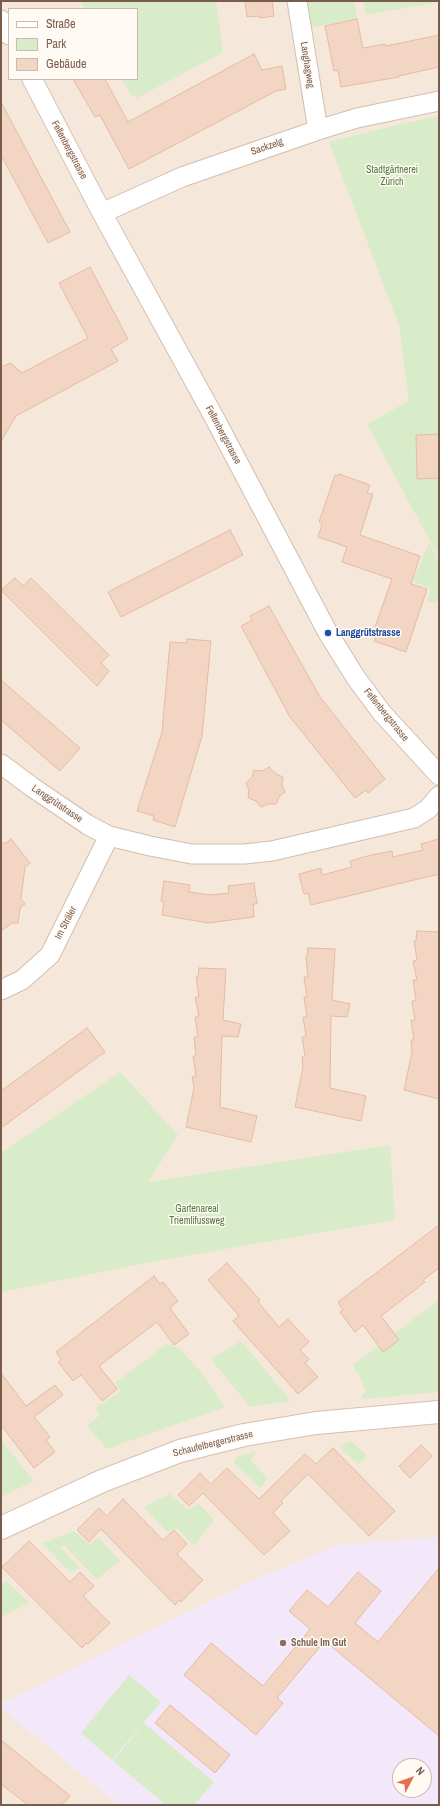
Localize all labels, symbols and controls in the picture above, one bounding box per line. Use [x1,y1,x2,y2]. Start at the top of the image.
legend [8,8,138,80]
text: Straße [46,16,76,32]
text: Park [46,36,66,52]
street label: Langhagweg [297,41,317,89]
text: Gebäude [46,56,87,72]
street label: Fellenbergstrasse [48,119,90,181]
street label: Sackzelg [249,136,285,158]
park label: Stadtgärtnerei Zürich [366,164,418,188]
street label: Fellenbergstrasse [202,404,244,466]
place label: Langgrütstrasse [336,627,400,639]
marker: Langgrütstrasse [323,628,333,638]
street label: Fellenbergstrasse [361,686,411,744]
street label: Langgrütstrasse [29,783,85,825]
street label: Im Sträler [53,904,79,942]
park label: Gartenareal Triemlifussweg [169,1203,225,1226]
street label: Schaufelbergerstrasse [172,1428,254,1460]
place label: Schule Im Gut [291,1637,346,1649]
marker: Schule Im Gut [278,1638,288,1648]
north arrow [392,1758,432,1798]
text: N [413,1764,428,1778]

